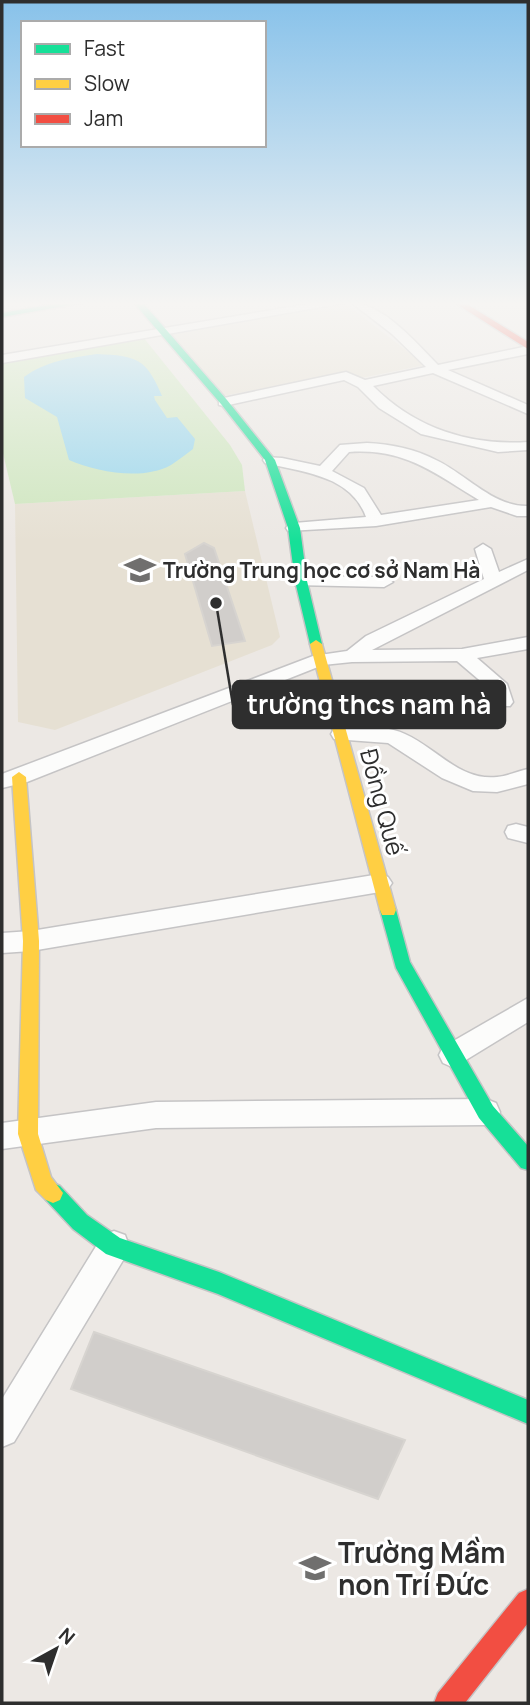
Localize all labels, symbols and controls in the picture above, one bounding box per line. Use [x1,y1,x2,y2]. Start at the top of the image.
legend [21,21,266,147]
text: Fast [84,34,125,62]
text: Slow [84,69,130,97]
text: Jam [84,104,123,132]
school or university icon: Trường Trung học cơ sở Nam Hà [123,553,157,587]
place label: Trường Trung học cơ sở Nam Hà [163,556,480,584]
callout: trường thcs nam hà [233,681,505,728]
text: trường thcs nam hà [247,686,491,722]
street label: Đồng Quế [353,745,413,859]
place label: Trường Mầm non Trí Đức [338,1533,505,1603]
school or university icon: Trường Mầm non Trí Đức [298,1551,332,1585]
north arrow [21,1614,91,1684]
text: N [53,1622,81,1650]

